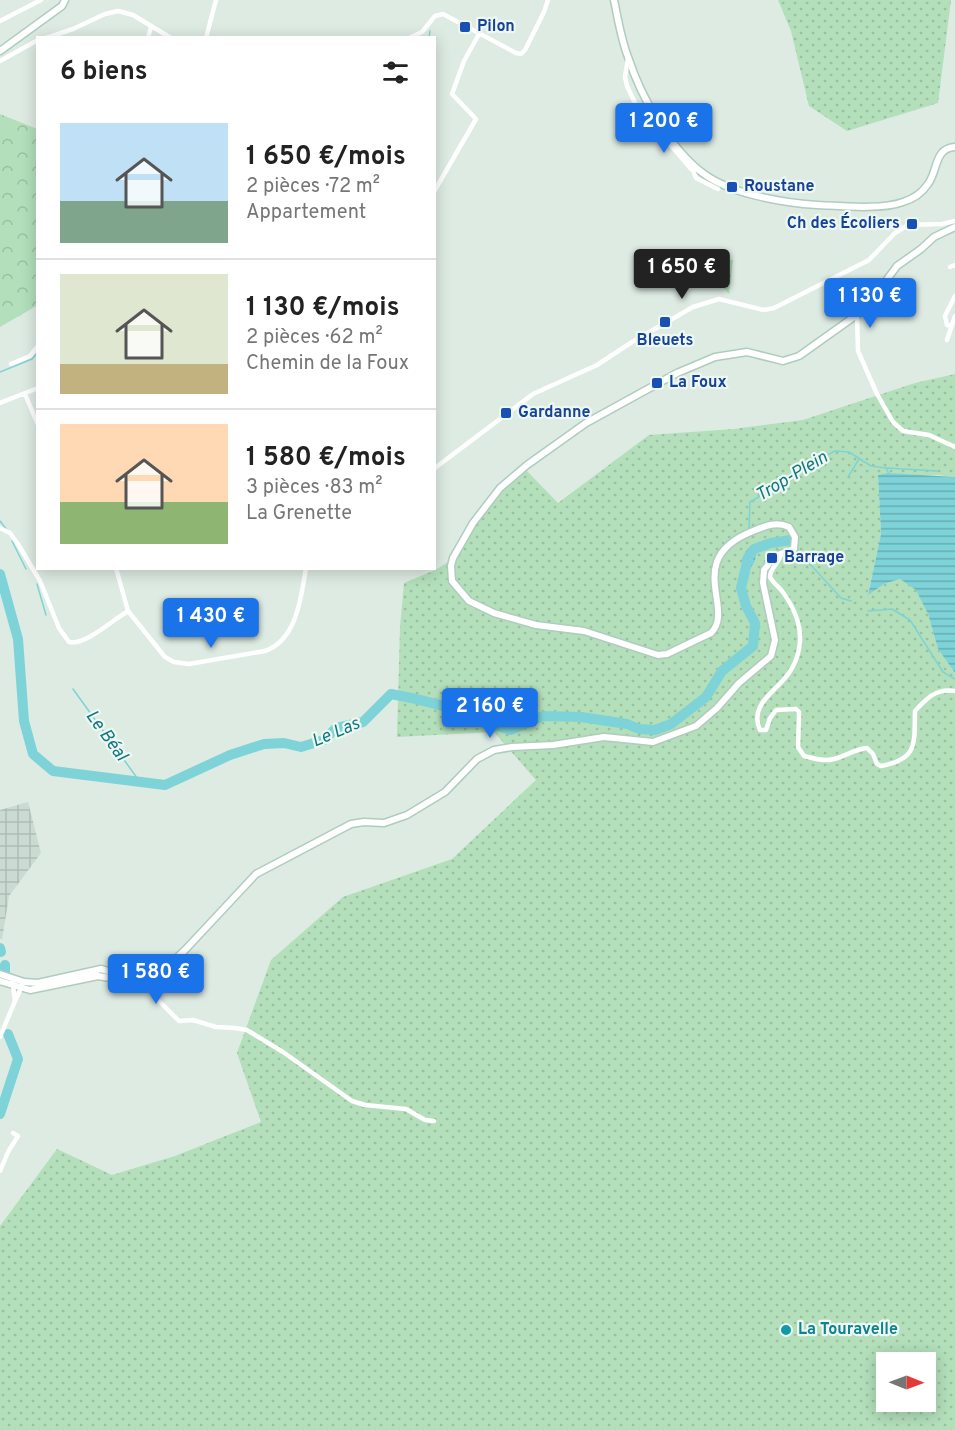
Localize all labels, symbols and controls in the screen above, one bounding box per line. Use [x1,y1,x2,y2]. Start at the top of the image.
place label: Pilon [477,17,515,37]
marker: Pilon [458,20,472,34]
text: 6 biens [60,56,148,89]
icon: filters [379,56,412,89]
pin: 1 200 € [609,103,719,154]
text: 1 200 € [629,109,699,135]
text: 1 650 €/mois [246,141,406,174]
icon: home [108,147,180,219]
text: 2 pièces · 72 m² [246,174,380,200]
place label: Roustane [744,177,814,197]
marker: Roustane [725,180,739,194]
text: Appartement [246,200,366,226]
place label: Ch des Écoliers [787,212,900,234]
marker: Ch des Écoliers [905,217,919,231]
pin: 1 650 € [627,249,737,300]
text: 1 650 € [648,255,716,281]
pin: 1 130 € [815,278,925,329]
text: 1 130 € [838,284,902,310]
text: 1 130 €/mois [246,292,400,325]
icon: home [108,298,180,370]
marker: Bleuets [658,315,672,329]
text: 2 pièces · 62 m² [246,325,383,351]
place label: Bleuets [637,331,694,351]
text: Chemin de la Foux [246,351,409,377]
place label: La Foux [669,373,727,393]
marker: La Foux [650,376,664,390]
place label: Gardanne [518,403,591,423]
marker: Gardanne [499,406,513,420]
text: 1 580 €/mois [246,442,406,475]
water label: Trop-Plein [752,446,832,507]
icon: home [108,448,180,520]
text: 3 pièces · 83 m² [246,475,383,501]
text: La Grenette [246,501,352,527]
place label: Barrage [784,548,844,568]
marker: Barrage [765,551,779,565]
pin: 1 430 € [156,598,266,649]
text: 1 430 € [177,604,245,630]
pin: 2 160 € [435,688,545,739]
text: 2 160 € [456,694,524,720]
water label: Le Béal [80,706,133,767]
water label: Le Las [308,712,364,753]
pin: 1 580 € [101,954,211,1005]
text: 1 580 € [122,960,190,986]
place label: La Touravelle [798,1320,898,1340]
marker: La Touravelle [779,1323,793,1337]
north arrow [876,1352,936,1412]
map controls [876,1352,936,1412]

